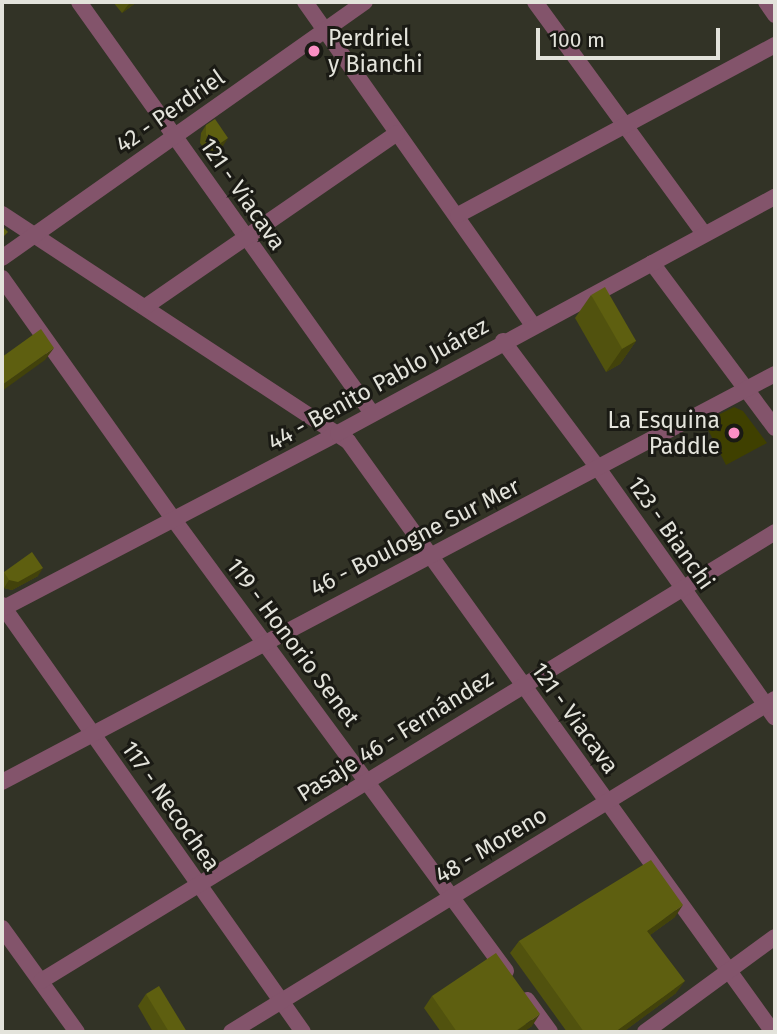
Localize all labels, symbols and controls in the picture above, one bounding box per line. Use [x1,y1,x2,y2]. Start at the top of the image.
scale bar [539,14,723,58]
place label: Perdriel y Bianchi [328,24,423,78]
text: 100 m [549,27,605,53]
marker: Perdriel y Bianchi [306,43,322,59]
street label: 42 - Perdriel [110,63,230,159]
street label: 121 - Viacava [194,133,292,255]
street label: 44 - Benito Pablo Juárez [263,312,493,456]
place label: La Esquina Paddle [608,406,720,460]
marker: La Esquina Paddle [726,425,742,441]
street label: 123 - Bianchi [622,471,720,595]
street label: 46 - Boulogne Sur Mer [306,472,524,602]
street label: 119 - Honorio Senet [221,552,365,732]
street label: 121 - Viacava [526,657,624,779]
street label: Pasaje 46 - Fernández [292,664,498,808]
street label: 117 - Necochea [116,736,226,876]
street label: 48 - Moreno [430,801,552,889]

